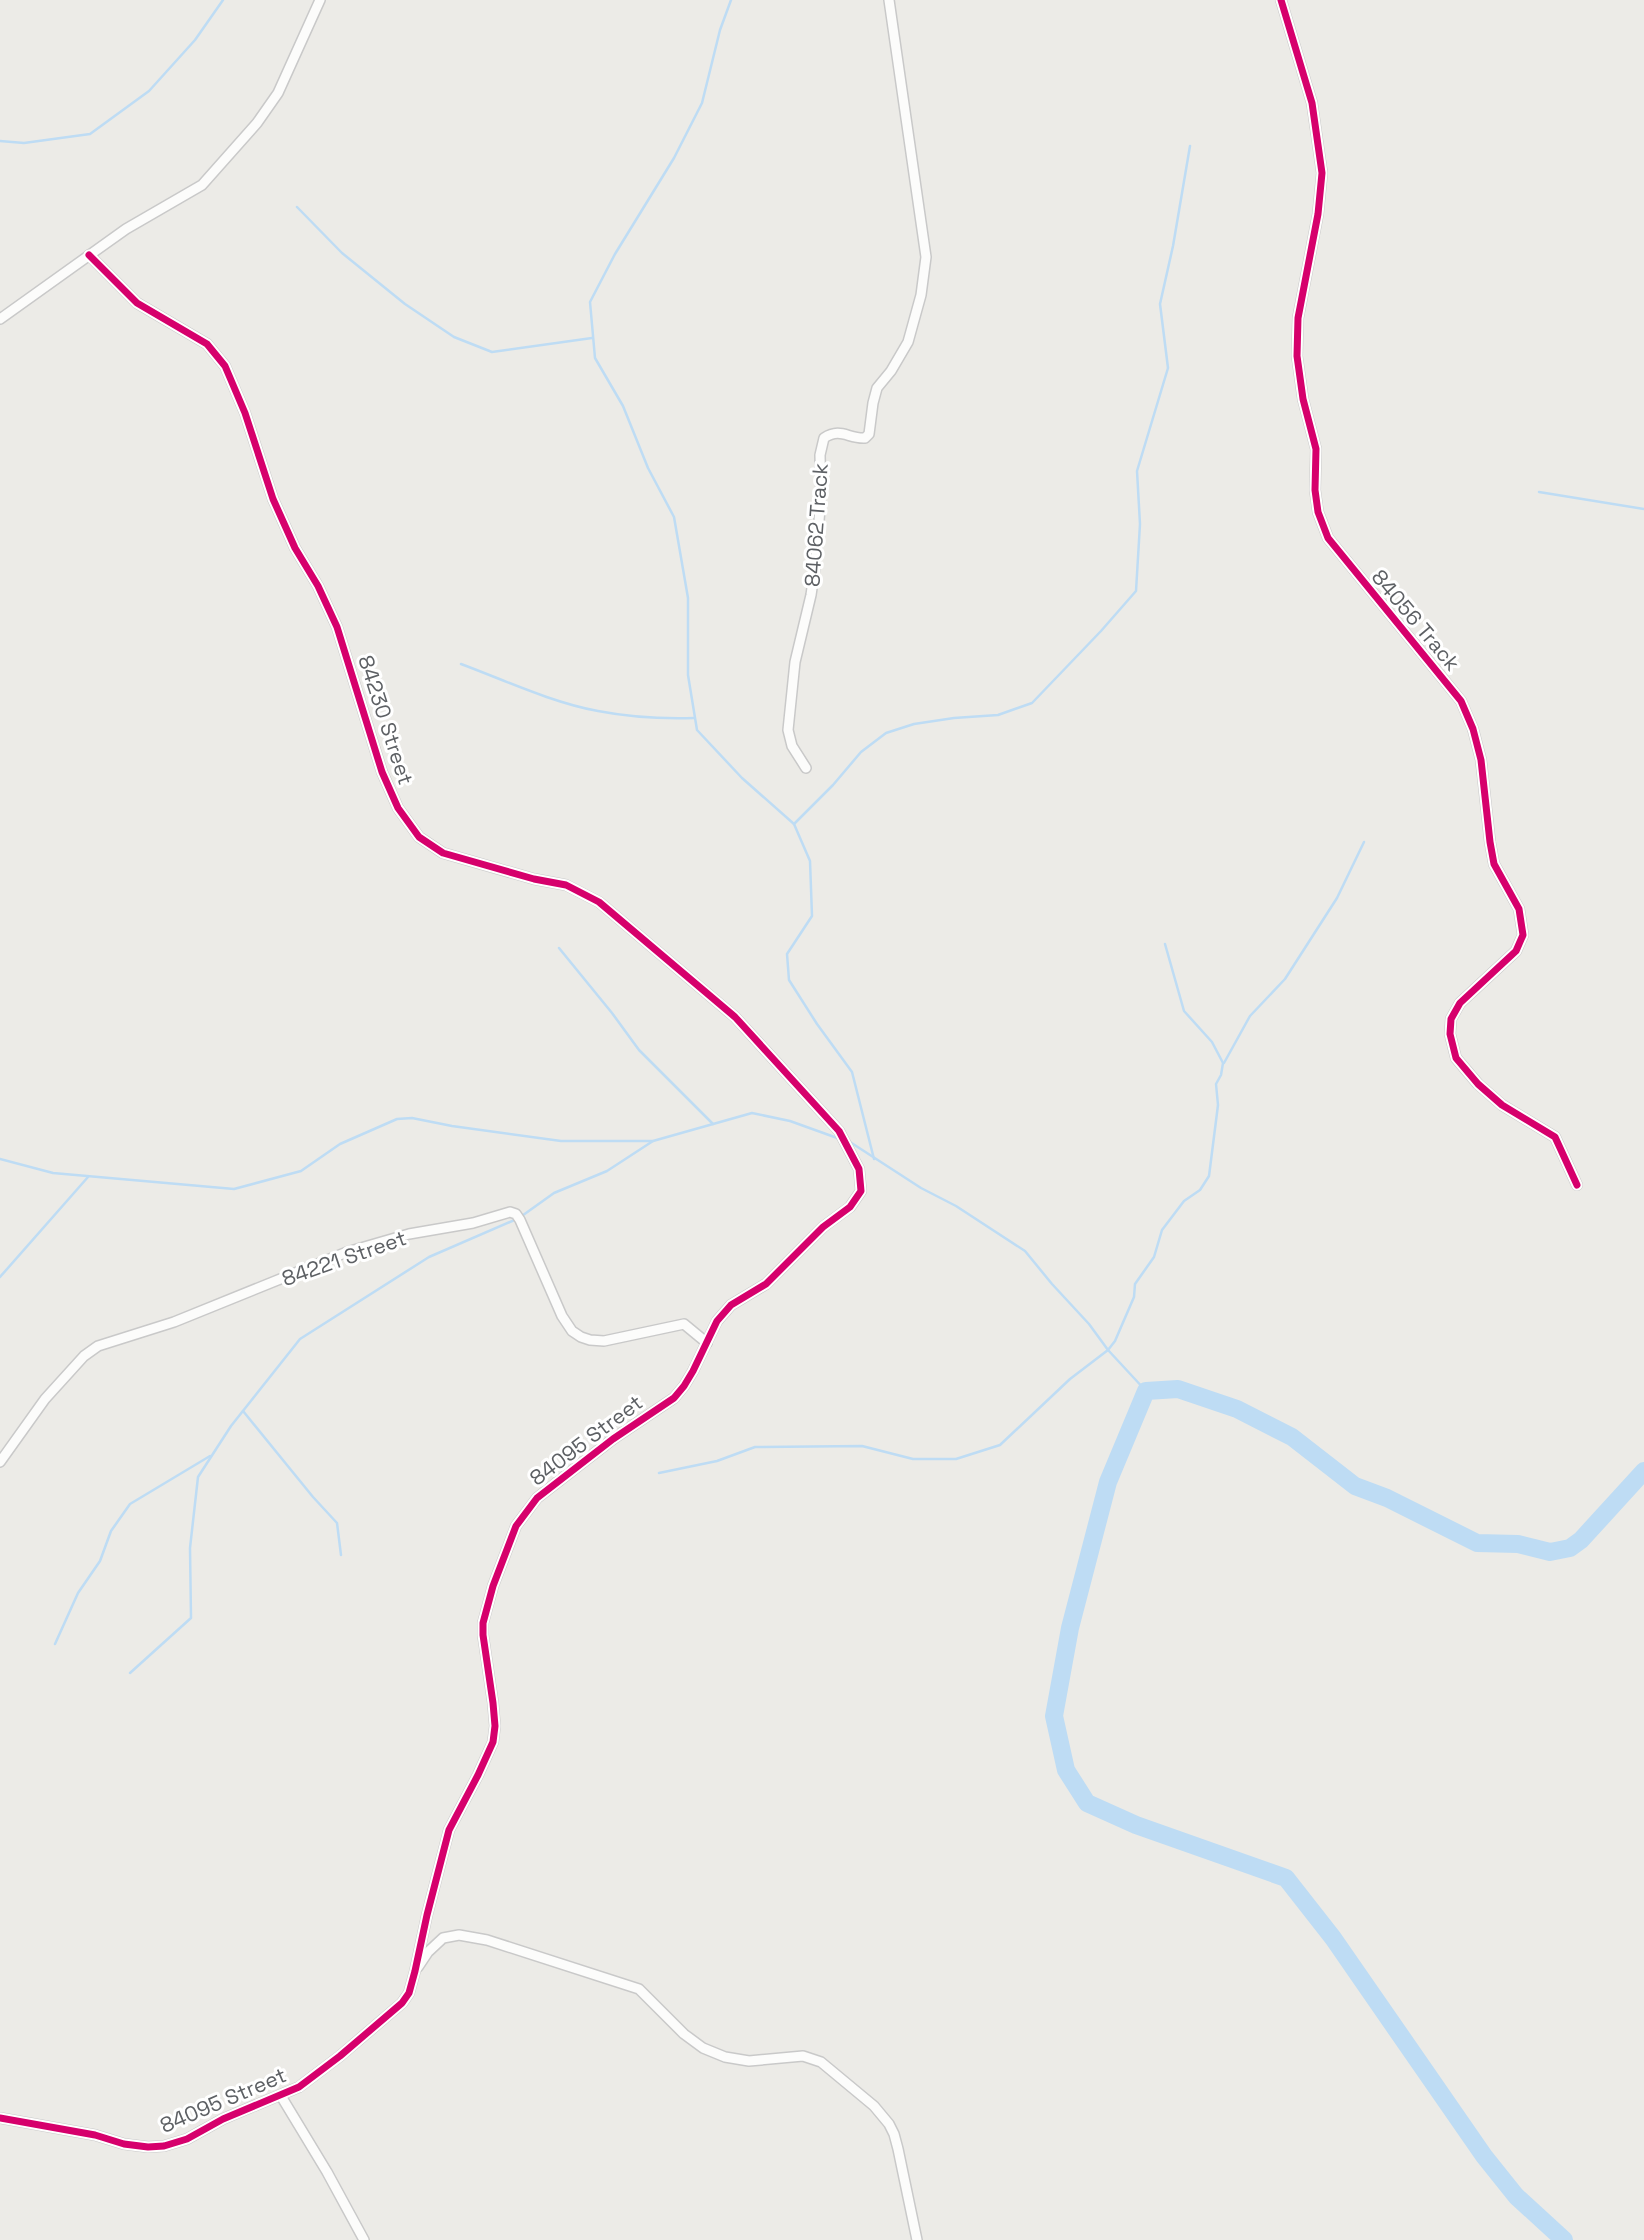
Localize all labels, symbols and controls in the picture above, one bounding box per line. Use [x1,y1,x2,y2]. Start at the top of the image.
street label: 84062 Track [798,462,834,588]
street label: 84056 Track [1366,564,1466,676]
street label: 84230 Street [352,652,420,788]
street label: 84221 Street [278,1224,410,1292]
street label: 84095 Street [524,1389,648,1491]
street label: 84095 Street [156,2061,290,2139]

